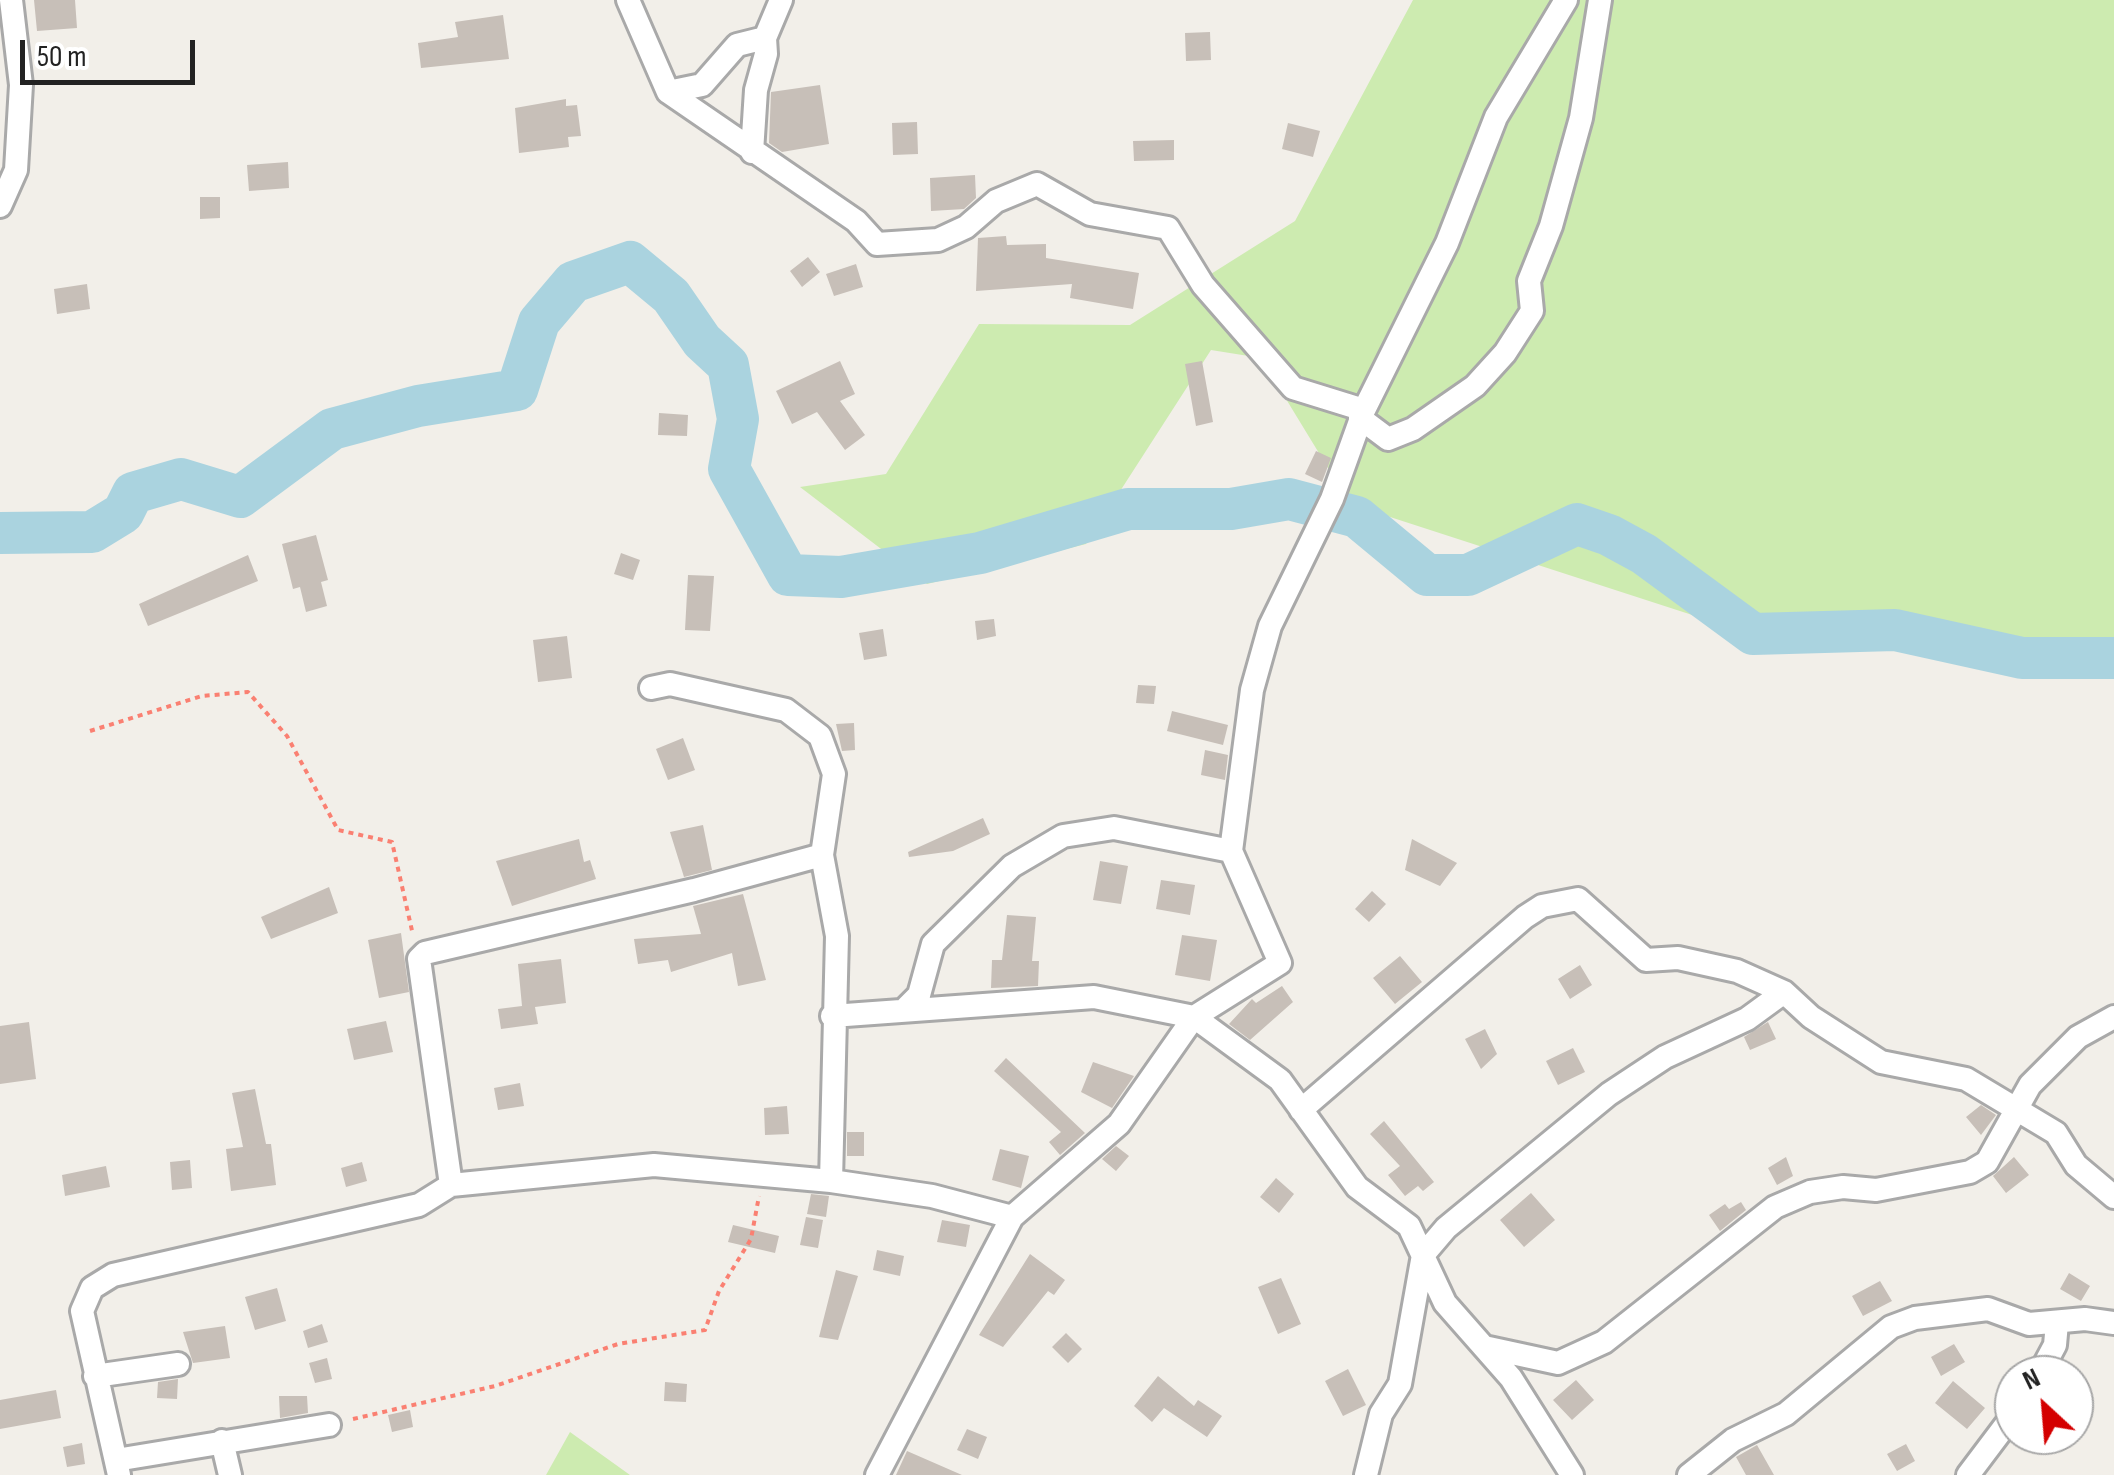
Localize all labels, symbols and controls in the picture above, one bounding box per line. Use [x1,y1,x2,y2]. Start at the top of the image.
scale bar [25,20,200,82]
text: 50 m [37,39,86,75]
north arrow [1994,1355,2094,1455]
text: N [2018,1361,2045,1397]

